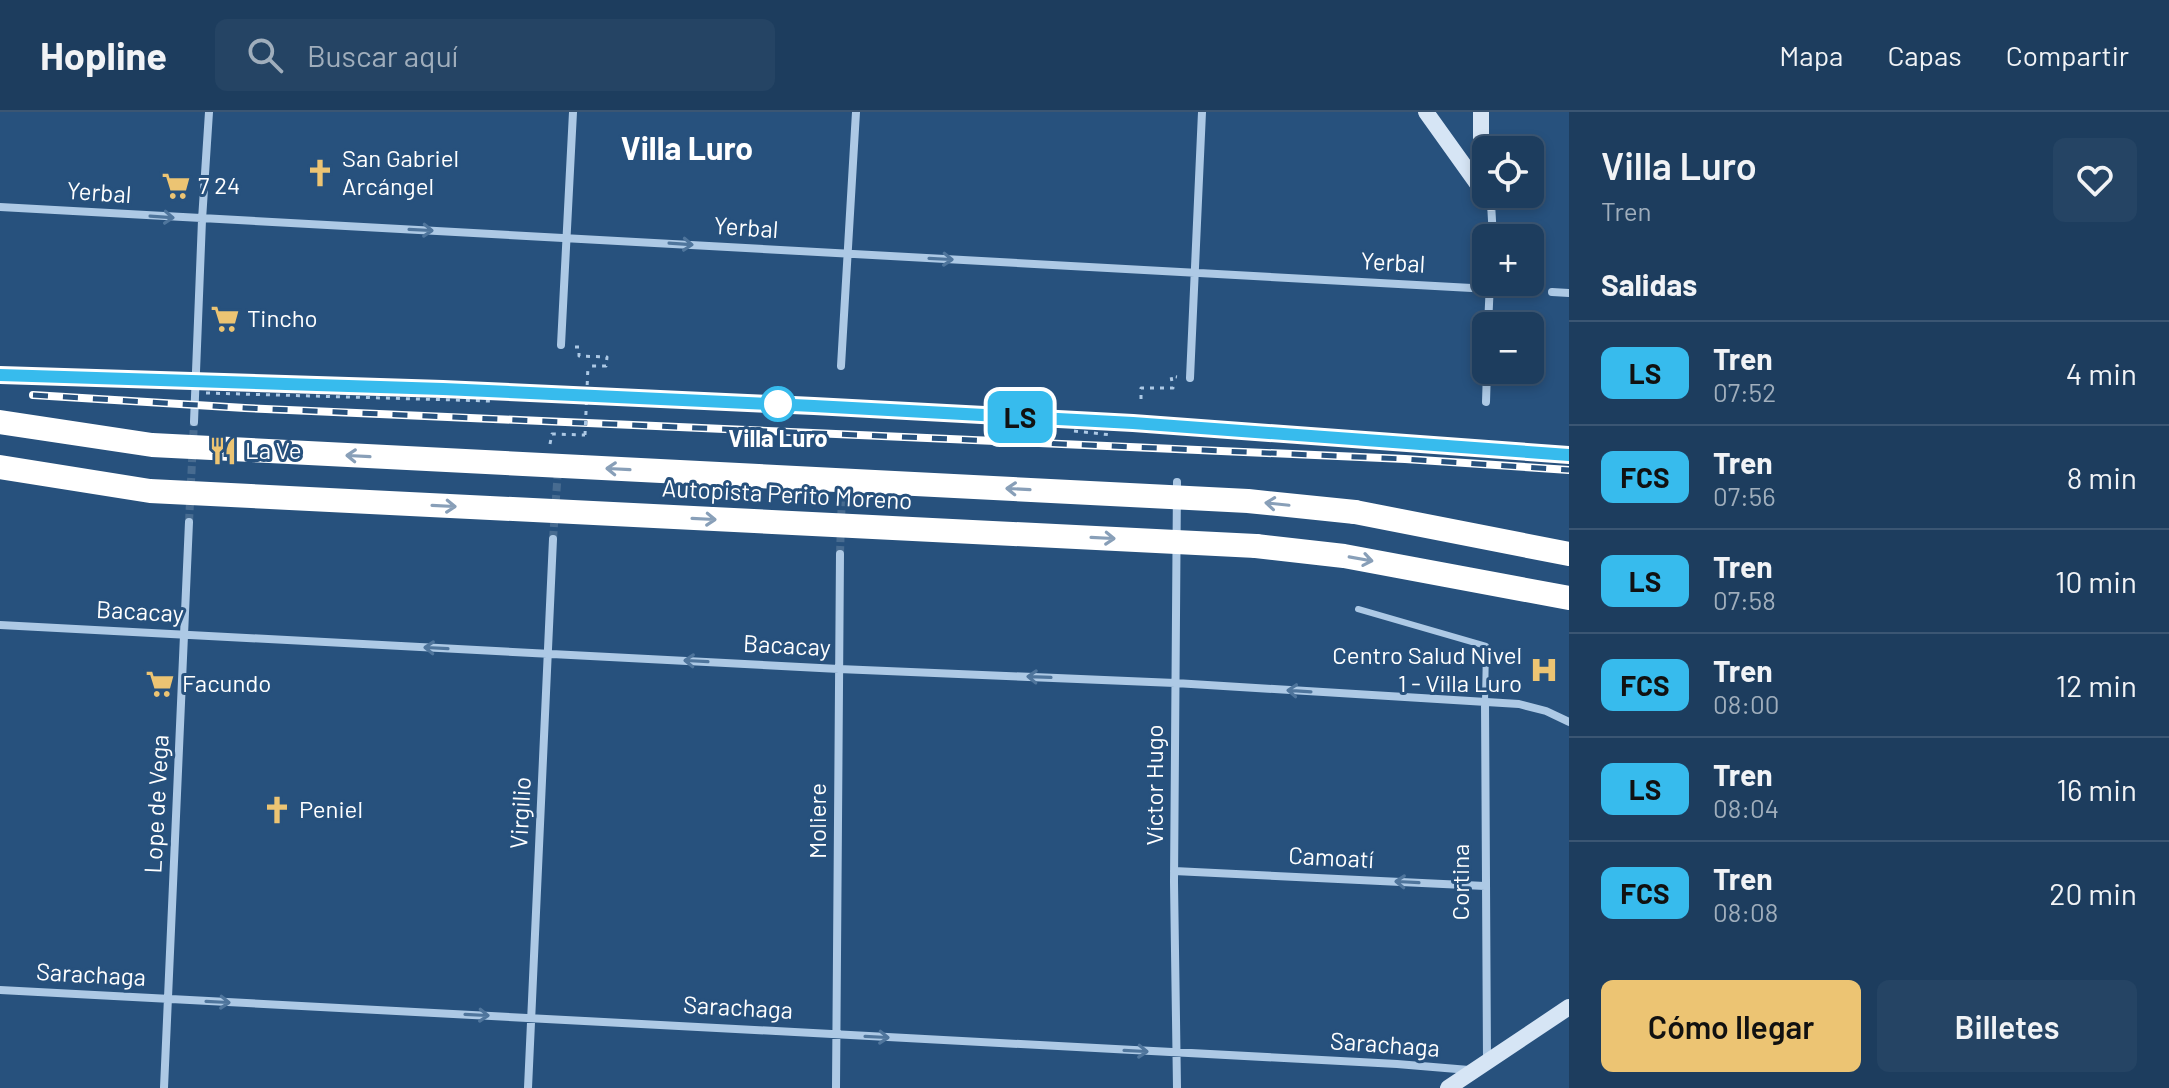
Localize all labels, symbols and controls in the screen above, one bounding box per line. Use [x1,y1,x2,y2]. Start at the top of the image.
search box [215,19,775,91]
text: Hopline [40,32,167,78]
icon: search [243,33,287,77]
text: Buscar aquí [307,37,458,73]
text: Mapa [1779,38,1843,72]
text: Capas [1887,38,1962,72]
text: Compartir [2006,38,2129,72]
district label: Villa Luro [621,128,753,166]
map controls [1472,136,1544,384]
button: locate [1472,136,1544,208]
button: heart [2053,138,2137,222]
text: Villa Luro [1601,142,1757,188]
place label: San Gabriel Arcángel [342,143,459,200]
church icon: San Gabriel Arcángel [305,158,335,188]
place label: 7 24 [198,170,240,199]
supermarket icon: 7 24 [161,171,191,201]
street label: Yerbal [66,175,132,208]
text: Tren [1601,195,1652,226]
one-way arrow [148,210,175,225]
street label: Yerbal [713,210,779,243]
one-way arrow [407,223,434,238]
button: + [1472,224,1544,296]
one-way arrow [667,237,694,252]
street label: Yerbal [1360,245,1426,278]
one-way arrow [927,252,954,267]
text: Salidas [1601,266,1697,302]
place label: Tincho [247,303,318,332]
supermarket icon: Tincho [210,304,240,334]
button: − [1472,312,1544,384]
text: Tren [1713,340,1773,376]
text: 4 min [2066,355,2137,391]
text: LS [1629,356,1661,390]
text: 07:52 [1713,376,1776,407]
marker: Villa Luro [761,387,795,421]
line badge: LS [984,391,1056,443]
text: LS [1004,400,1036,434]
place label: Villa Luro [728,423,828,452]
place label: La Ve [245,435,301,464]
restaurant icon: La Ve [208,436,238,466]
text: Tren [1713,444,1773,480]
one-way arrow [345,448,372,463]
text: 8 min [2067,459,2137,495]
text: FCS [1620,460,1670,494]
one-way arrow [605,461,632,476]
street label: Autopista Perito Moreno [661,472,913,515]
text: 07:56 [1713,480,1776,511]
one-way arrow [1005,482,1032,497]
one-way arrow [1264,496,1291,511]
one-way arrow [430,499,457,514]
one-way arrow [690,511,717,526]
one-way arrow [1089,531,1116,546]
text: Tren [1713,548,1773,584]
one-way arrow [1348,552,1374,567]
text: 10 min [2055,563,2137,599]
text: LS [1629,564,1661,598]
text: 07:58 [1713,584,1776,615]
street label: Bacacay [96,594,185,627]
street label: Bacacay [743,628,832,661]
one-way arrow [423,640,450,655]
place label: Centro Salud Nivel 1 - Villa Luro [1332,640,1522,697]
text: Tren [1713,652,1773,688]
one-way arrow [683,654,710,669]
hospital icon: Centro Salud Nivel 1 - Villa Luro [1529,655,1559,685]
text: 12 min [2056,667,2137,703]
place label: Facundo [182,668,271,697]
text: FCS [1620,668,1670,702]
supermarket icon: Facundo [145,669,175,699]
one-way arrow [1026,670,1053,685]
one-way arrow [1286,683,1313,698]
text: 08:00 [1713,688,1779,719]
street label: Víctor Hugo [1139,724,1168,846]
street label: Lope de Vega [137,734,174,874]
text: Tren [1713,756,1773,792]
text: 16 min [2056,771,2137,807]
text: LS [1629,772,1661,806]
street label: Virgilio [503,776,536,850]
street label: Moliere [802,783,831,859]
text: 08:04 [1713,792,1779,823]
place label: Peniel [299,794,363,823]
church icon: Peniel [262,795,292,825]
street label: Camoatí [1288,840,1374,873]
street label: Cortina [1445,844,1474,920]
text: Tren [1713,860,1773,896]
one-way arrow [1394,874,1421,889]
text: 20 min [2049,875,2137,911]
text: FCS [1620,876,1670,910]
text: 08:08 [1713,896,1778,927]
street label: Sarachaga [35,956,147,991]
button: Cómo llegar [1601,980,1861,1072]
button: Billetes [1877,980,2137,1072]
street label: Sarachaga [682,989,794,1024]
one-way arrow [204,994,231,1009]
one-way arrow [463,1008,490,1023]
street label: Sarachaga [1329,1025,1441,1062]
one-way arrow [863,1029,890,1044]
one-way arrow [1122,1044,1149,1059]

